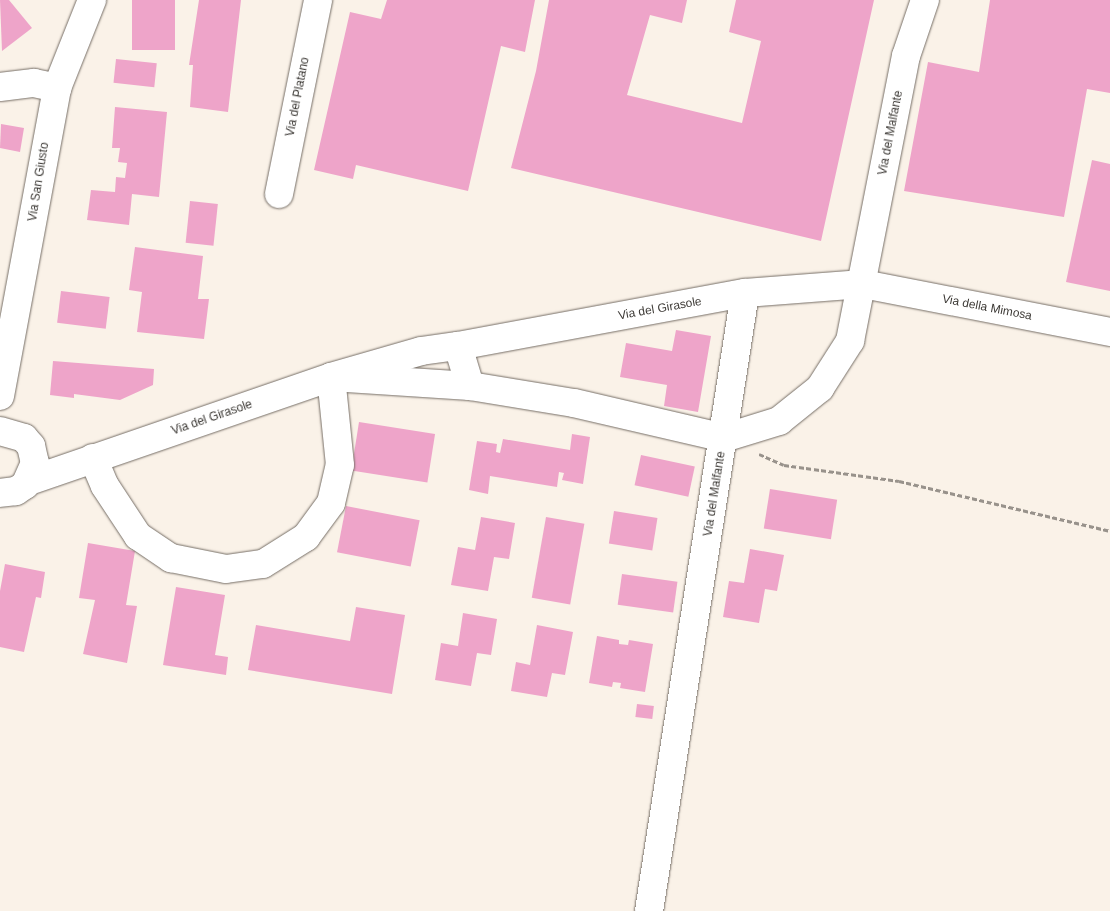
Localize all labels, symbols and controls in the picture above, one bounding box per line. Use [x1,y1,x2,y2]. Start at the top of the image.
street label: Via del Platano [283,56,313,138]
street label: Via del Malfante [876,89,906,177]
street label: Via San Giusto [26,141,52,223]
street label: Via della Mimosa [941,292,1033,324]
street label: Via del Girasole [617,295,703,323]
street label: Via del Girasole [170,397,254,439]
street label: Via del Malfante [701,450,729,538]

